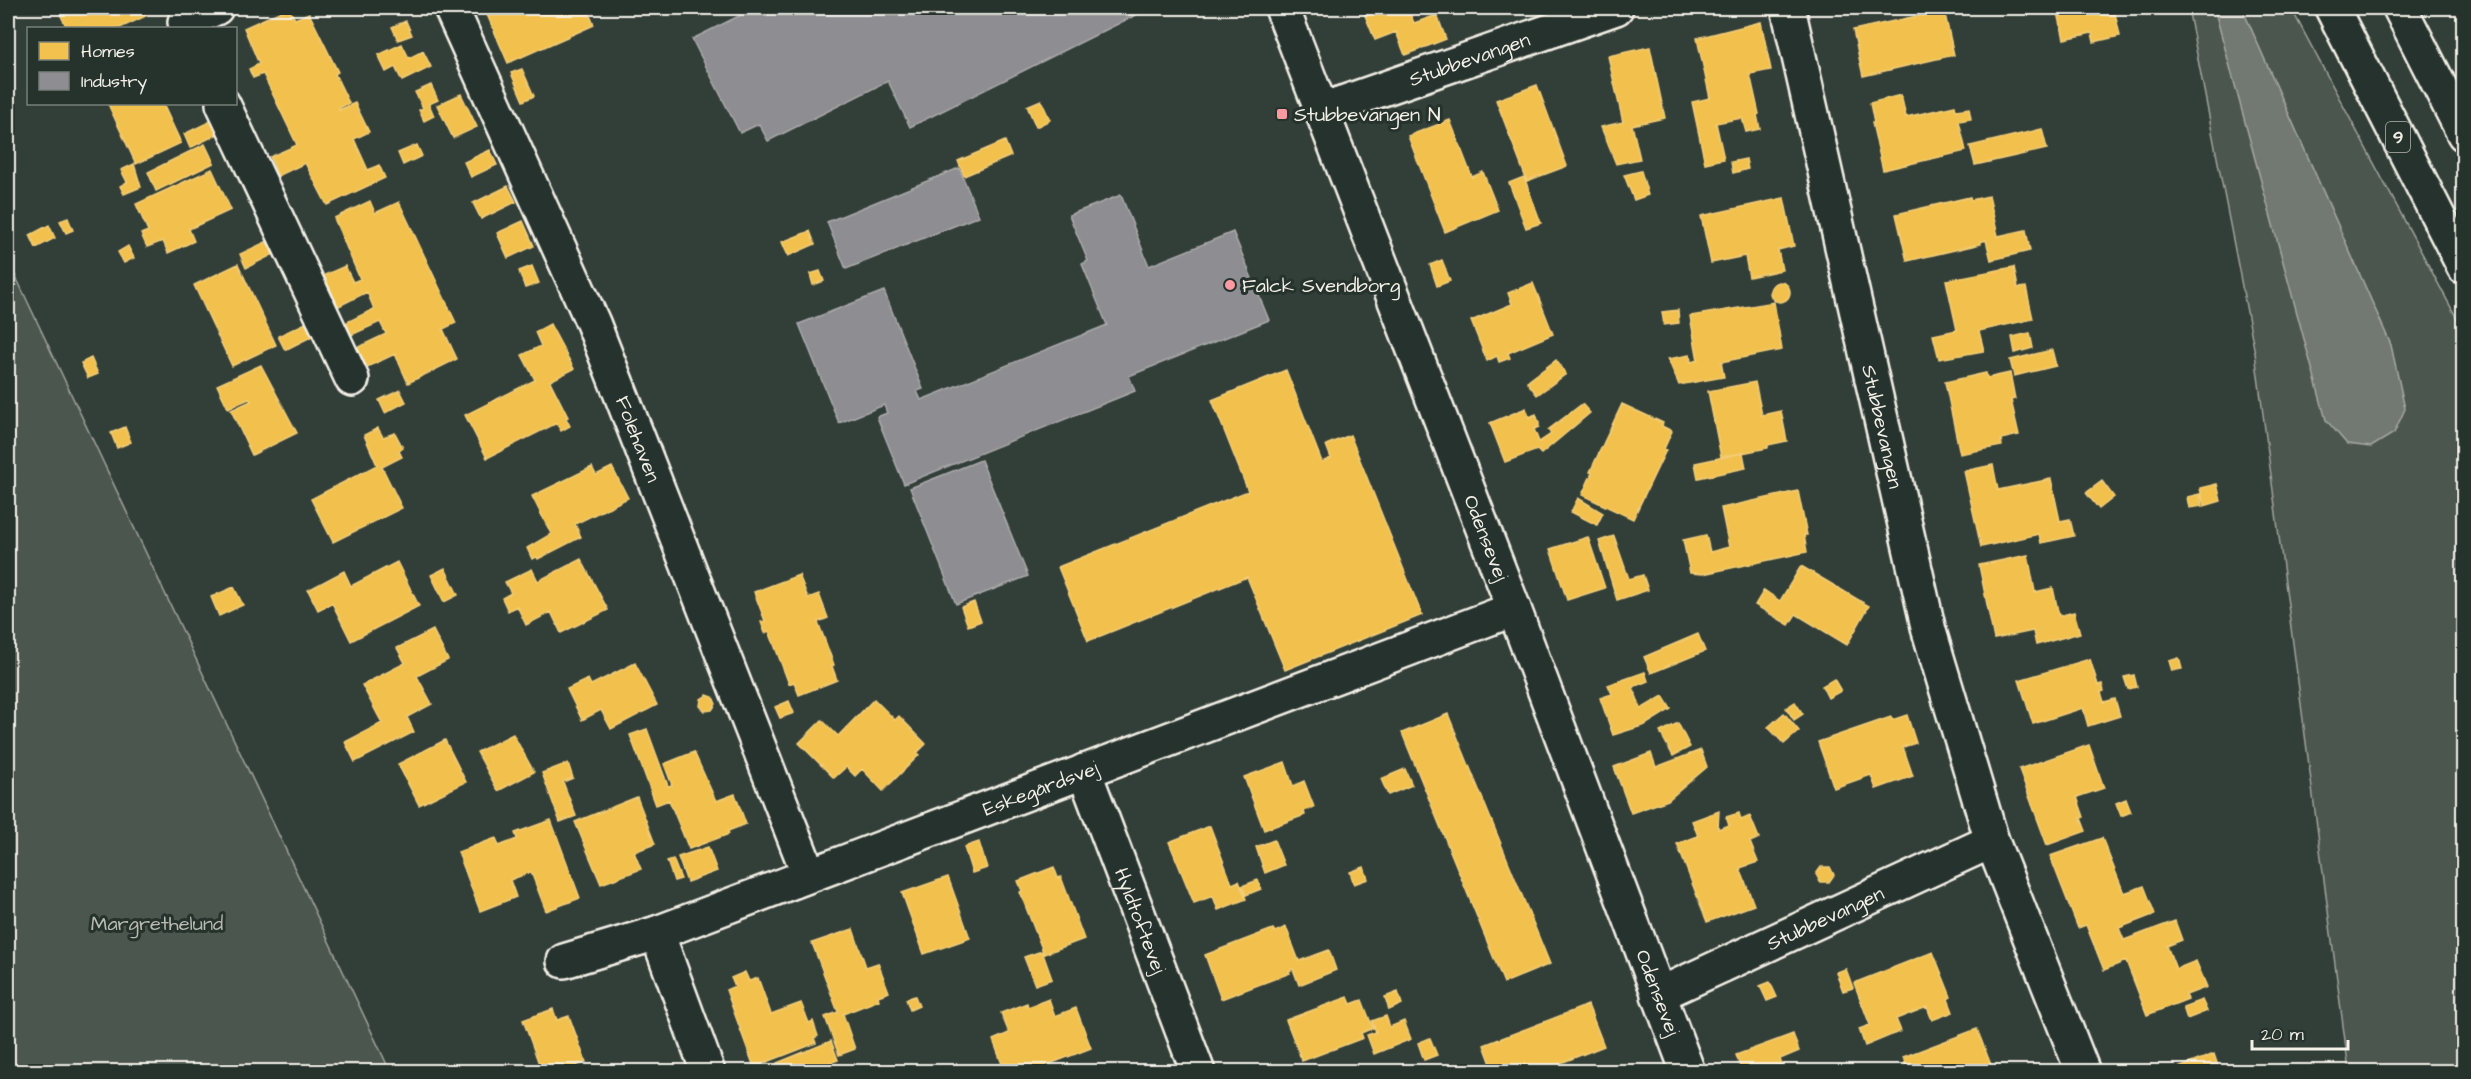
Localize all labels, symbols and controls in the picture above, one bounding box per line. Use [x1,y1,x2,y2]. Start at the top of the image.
street label: Stubbevangen [1406,26,1534,94]
legend [27,27,237,105]
text: Homes [81,39,135,64]
text: Industry [81,69,147,95]
place label: Stubbevangen N [1294,101,1441,130]
marker: Stubbevangen N [1275,107,1289,121]
road number: 9 [2386,122,2410,152]
place label: Falck Svendborg [1242,272,1400,301]
marker: Falck Svendborg [1223,278,1237,292]
street label: Stubbevangen [1854,362,1909,491]
street label: Folehaven [608,392,667,486]
street label: Odensevej [1456,491,1515,586]
street label: Eskegårdsvej [979,754,1103,824]
street label: Hyldtoftevej [1107,864,1173,978]
street label: Stubbevangen [1762,880,1889,958]
park label: Margrethelund [91,910,223,939]
street label: Odensevej [1628,946,1686,1040]
scale bar [2252,1013,2348,1051]
text: 20 m [2261,1022,2304,1047]

